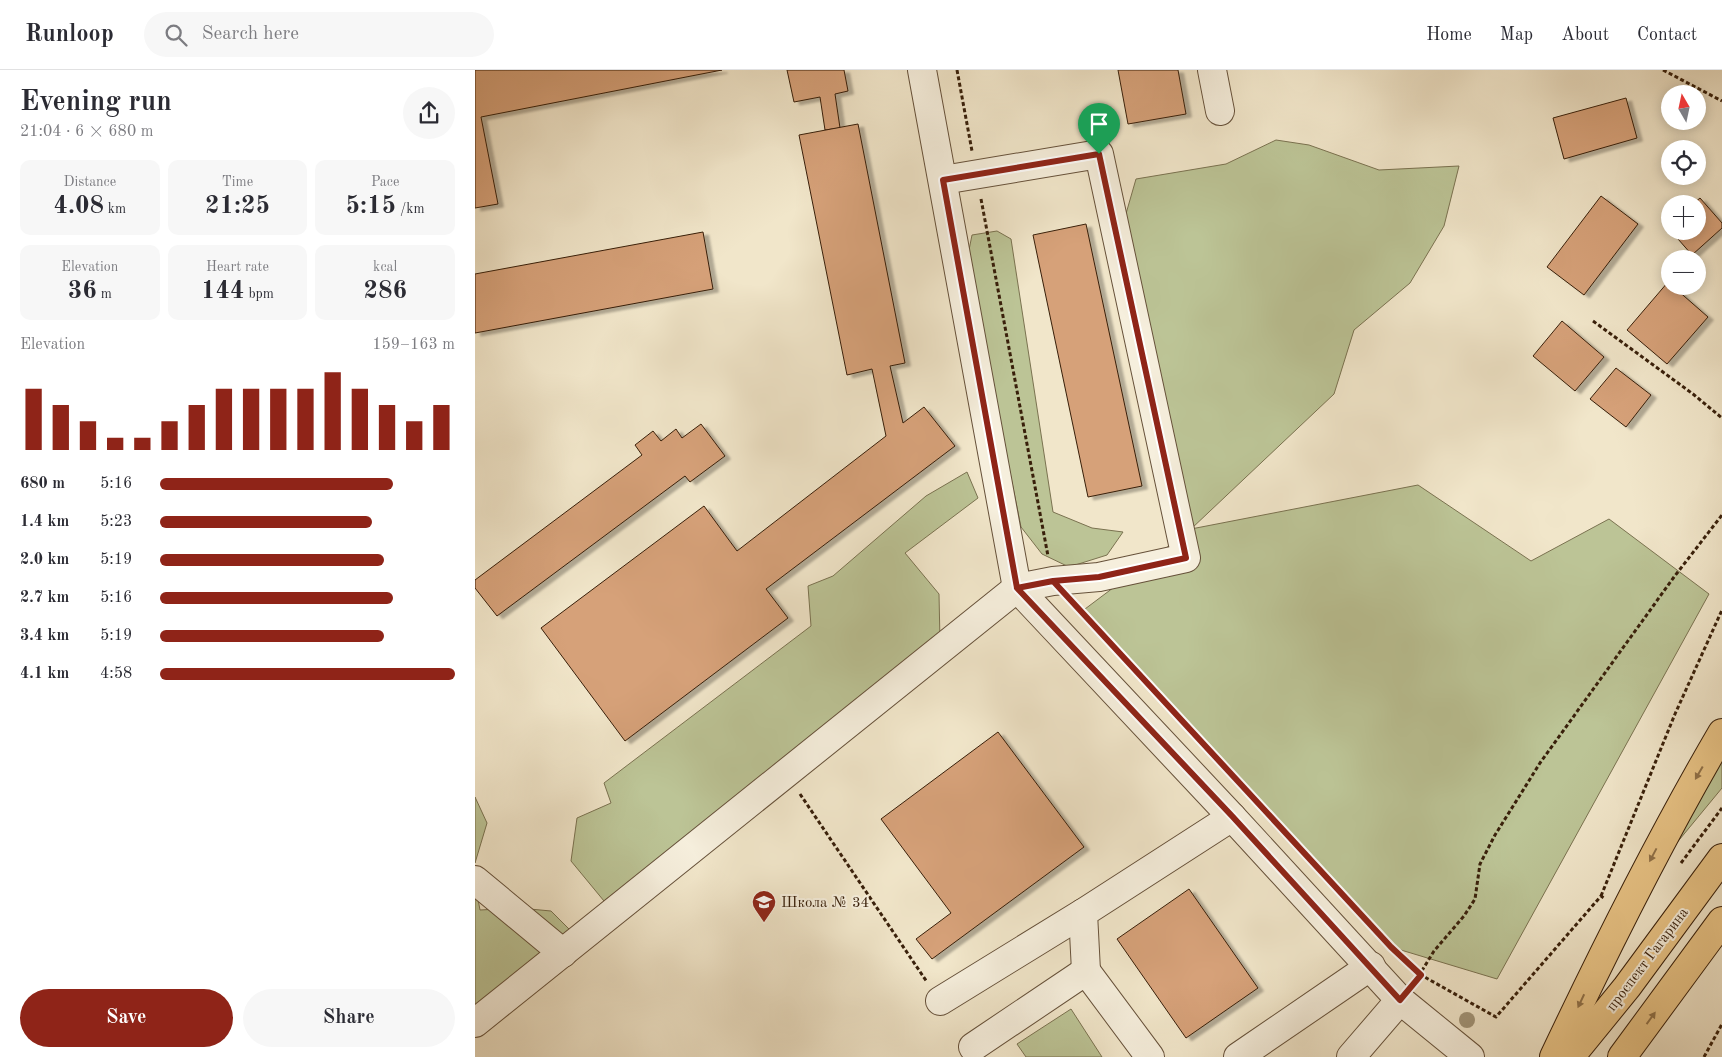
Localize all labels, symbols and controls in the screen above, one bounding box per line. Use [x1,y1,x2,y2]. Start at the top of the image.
search box [144,12,494,57]
icon: search [162,21,190,49]
text: Runloop [25,23,114,47]
text: Search here [202,25,299,44]
text: Home [1426,26,1472,44]
text: Map [1500,26,1533,44]
text: About [1561,26,1609,44]
text: Contact [1637,26,1697,44]
north arrow [1661,85,1706,130]
map controls [1661,85,1706,295]
button: share [403,87,455,139]
text: Evening run [20,89,172,117]
pin [1078,103,1120,154]
icon: arrive [1085,110,1113,138]
text: 21:04 · 6 × 680 m [20,124,153,140]
button: locate [1661,140,1706,185]
text: Distance [63,175,116,189]
text: Time [222,175,253,189]
text: Pace [371,175,399,189]
text: 4.08 [53,194,104,219]
text: 21:25 [205,194,270,219]
text: 5:15 [346,194,396,219]
button: + [1661,195,1706,240]
text: km [104,202,126,216]
text: /km [396,202,425,216]
button: − [1661,250,1706,295]
text: Elevation [61,260,118,274]
text: Heart rate [206,260,269,274]
text: kcal [373,260,397,274]
text: 36 [68,279,97,304]
text: 144 [201,279,245,304]
text: 286 [363,279,407,304]
text: m [97,287,112,301]
text: bpm [245,287,274,301]
text: Elevation [20,337,85,353]
text: 159–163 m [372,337,455,353]
text: 680 m [20,476,65,492]
text: 5:16 [100,476,132,492]
text: 1.4 km [20,514,69,530]
text: 5:23 [100,514,132,530]
text: 2.0 km [20,552,69,568]
text: 5:19 [100,552,132,568]
text: 2.7 km [20,590,69,606]
text: 5:16 [100,590,132,606]
text: 3.4 km [20,628,69,644]
text: 5:19 [100,628,132,644]
text: 4.1 km [20,666,69,682]
text: 4:58 [100,666,132,682]
one-way arrow [1694,766,1703,779]
one-way arrow [1649,848,1657,863]
school or university icon: Школа № 34 [751,889,777,923]
place label: Школа № 34 [781,896,869,911]
street label: проспект Гагарина [1605,905,1692,1014]
button: Save [20,989,233,1047]
button: Share [243,989,455,1047]
one-way arrow [1576,994,1584,1008]
one-way arrow [1646,1011,1656,1024]

